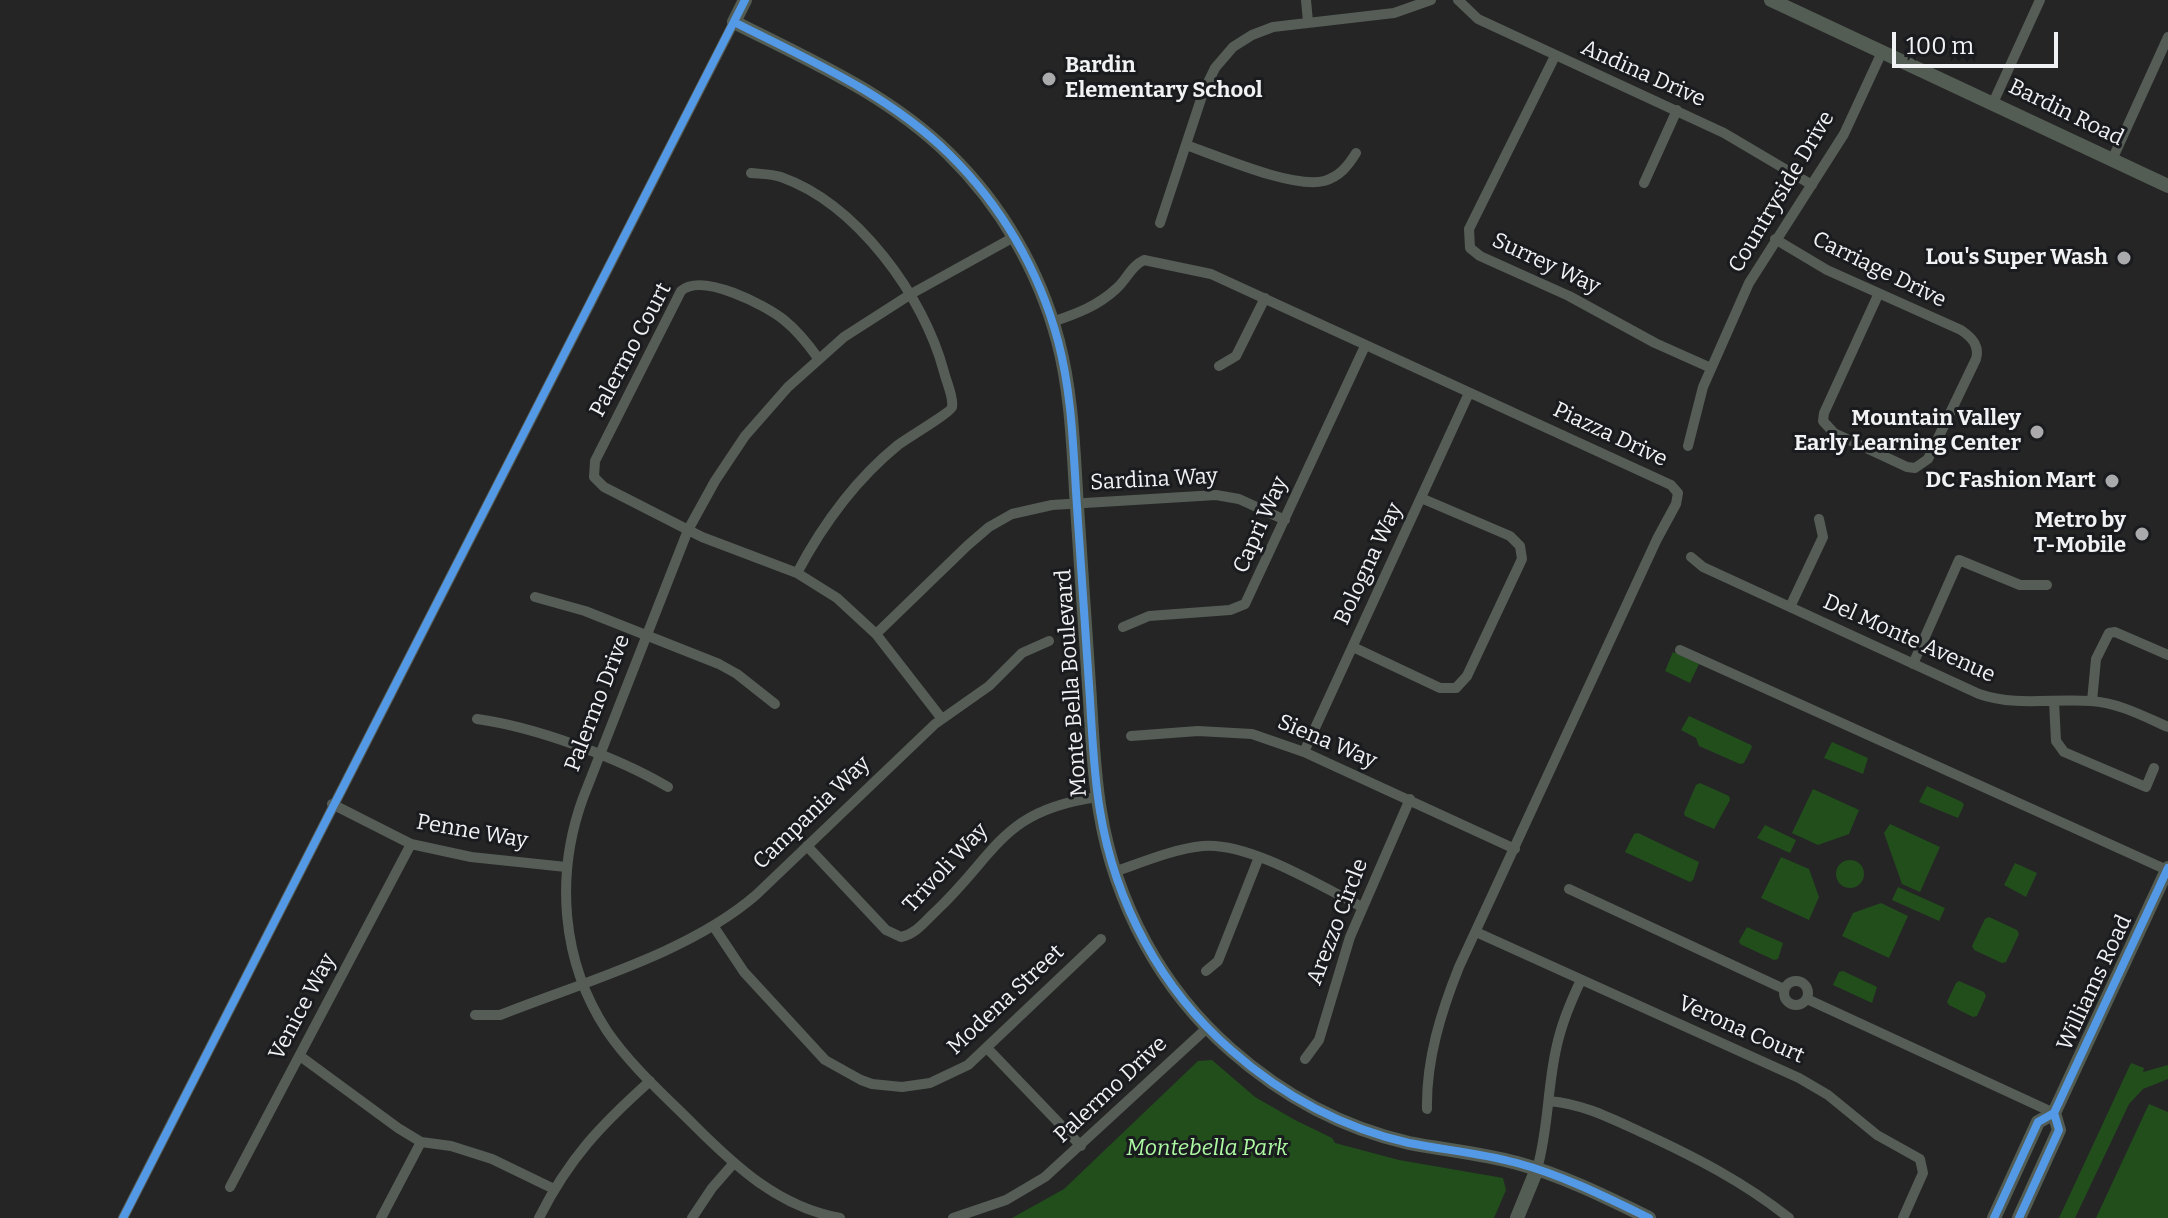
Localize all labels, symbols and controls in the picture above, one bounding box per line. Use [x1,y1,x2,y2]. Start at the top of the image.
scale bar [1896,16,2062,66]
text: 100 m [1906,32,1974,60]
street label: Andina Drive [1577,35,1709,113]
place label: Bardin Elementary School [1065,53,1263,104]
marker: Bardin Elementary School [1040,70,1058,88]
street label: Bardin Road [2004,74,2128,152]
street label: Countryside Drive [1723,106,1841,278]
street label: Carriage Drive [1808,226,1950,314]
street label: Surrey Way [1488,227,1604,301]
place label: Lou's Super Wash [1925,245,2108,271]
marker: Lou's Super Wash [2115,249,2133,267]
street label: Palermo Court [585,278,677,422]
street label: Piazza Drive [1549,397,1671,473]
place label: Mountain Valley Early Learning Center [1794,406,2021,458]
marker: Mountain Valley Early Learning Center [2028,423,2046,441]
street label: Sardina Way [1090,463,1218,497]
place label: DC Fashion Mart [1926,468,2096,494]
marker: DC Fashion Mart [2103,472,2121,490]
street label: Capri Way [1228,473,1294,577]
street label: Bologna Way [1329,499,1409,629]
place label: Metro by T-Mobile [2034,508,2126,560]
marker: Metro by T-Mobile [2133,525,2151,543]
street label: Monte Bella Boulevard [1051,568,1093,798]
street label: Del Monte Avenue [1819,589,1999,689]
street label: Palermo Drive [560,631,636,775]
street label: Siena Way [1273,709,1381,775]
street label: Campania Way [748,751,876,875]
street label: Penne Way [414,809,530,855]
street label: Trivoli Way [898,818,994,918]
street label: Arezzo Circle [1302,855,1374,989]
street label: Williams Road [2052,911,2138,1055]
street label: Modena Street [942,939,1070,1061]
street label: Venice Way [264,949,342,1065]
street label: Verona Court [1674,990,1808,1070]
street label: Palermo Drive [1049,1031,1173,1149]
park label: Montebella Park [1126,1136,1288,1162]

